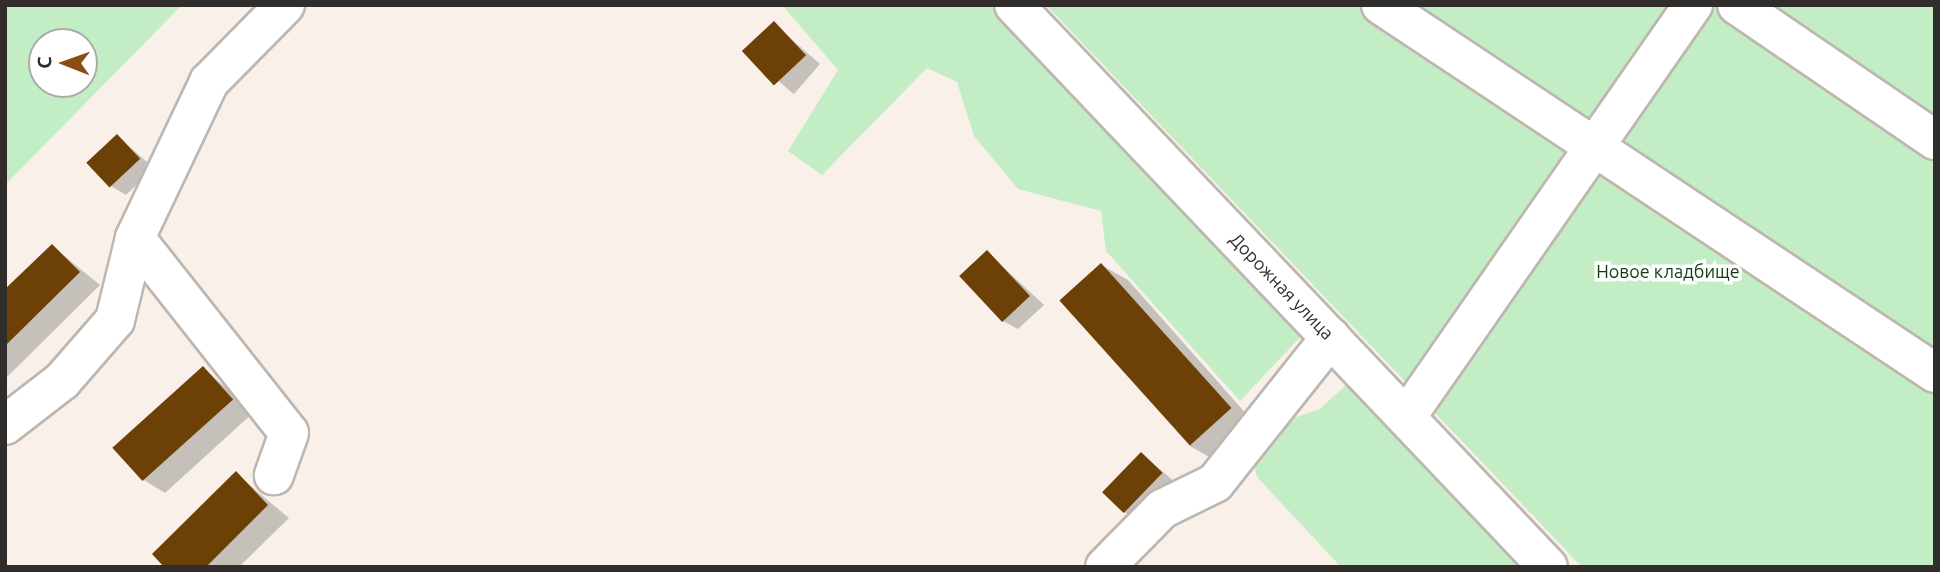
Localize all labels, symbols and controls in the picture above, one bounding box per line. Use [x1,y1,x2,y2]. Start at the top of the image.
north arrow [28,28,98,98]
text: С [33,56,55,69]
street label: Дорожная улица [1226,228,1338,344]
park label: Новое кладбище [1596,260,1740,282]

